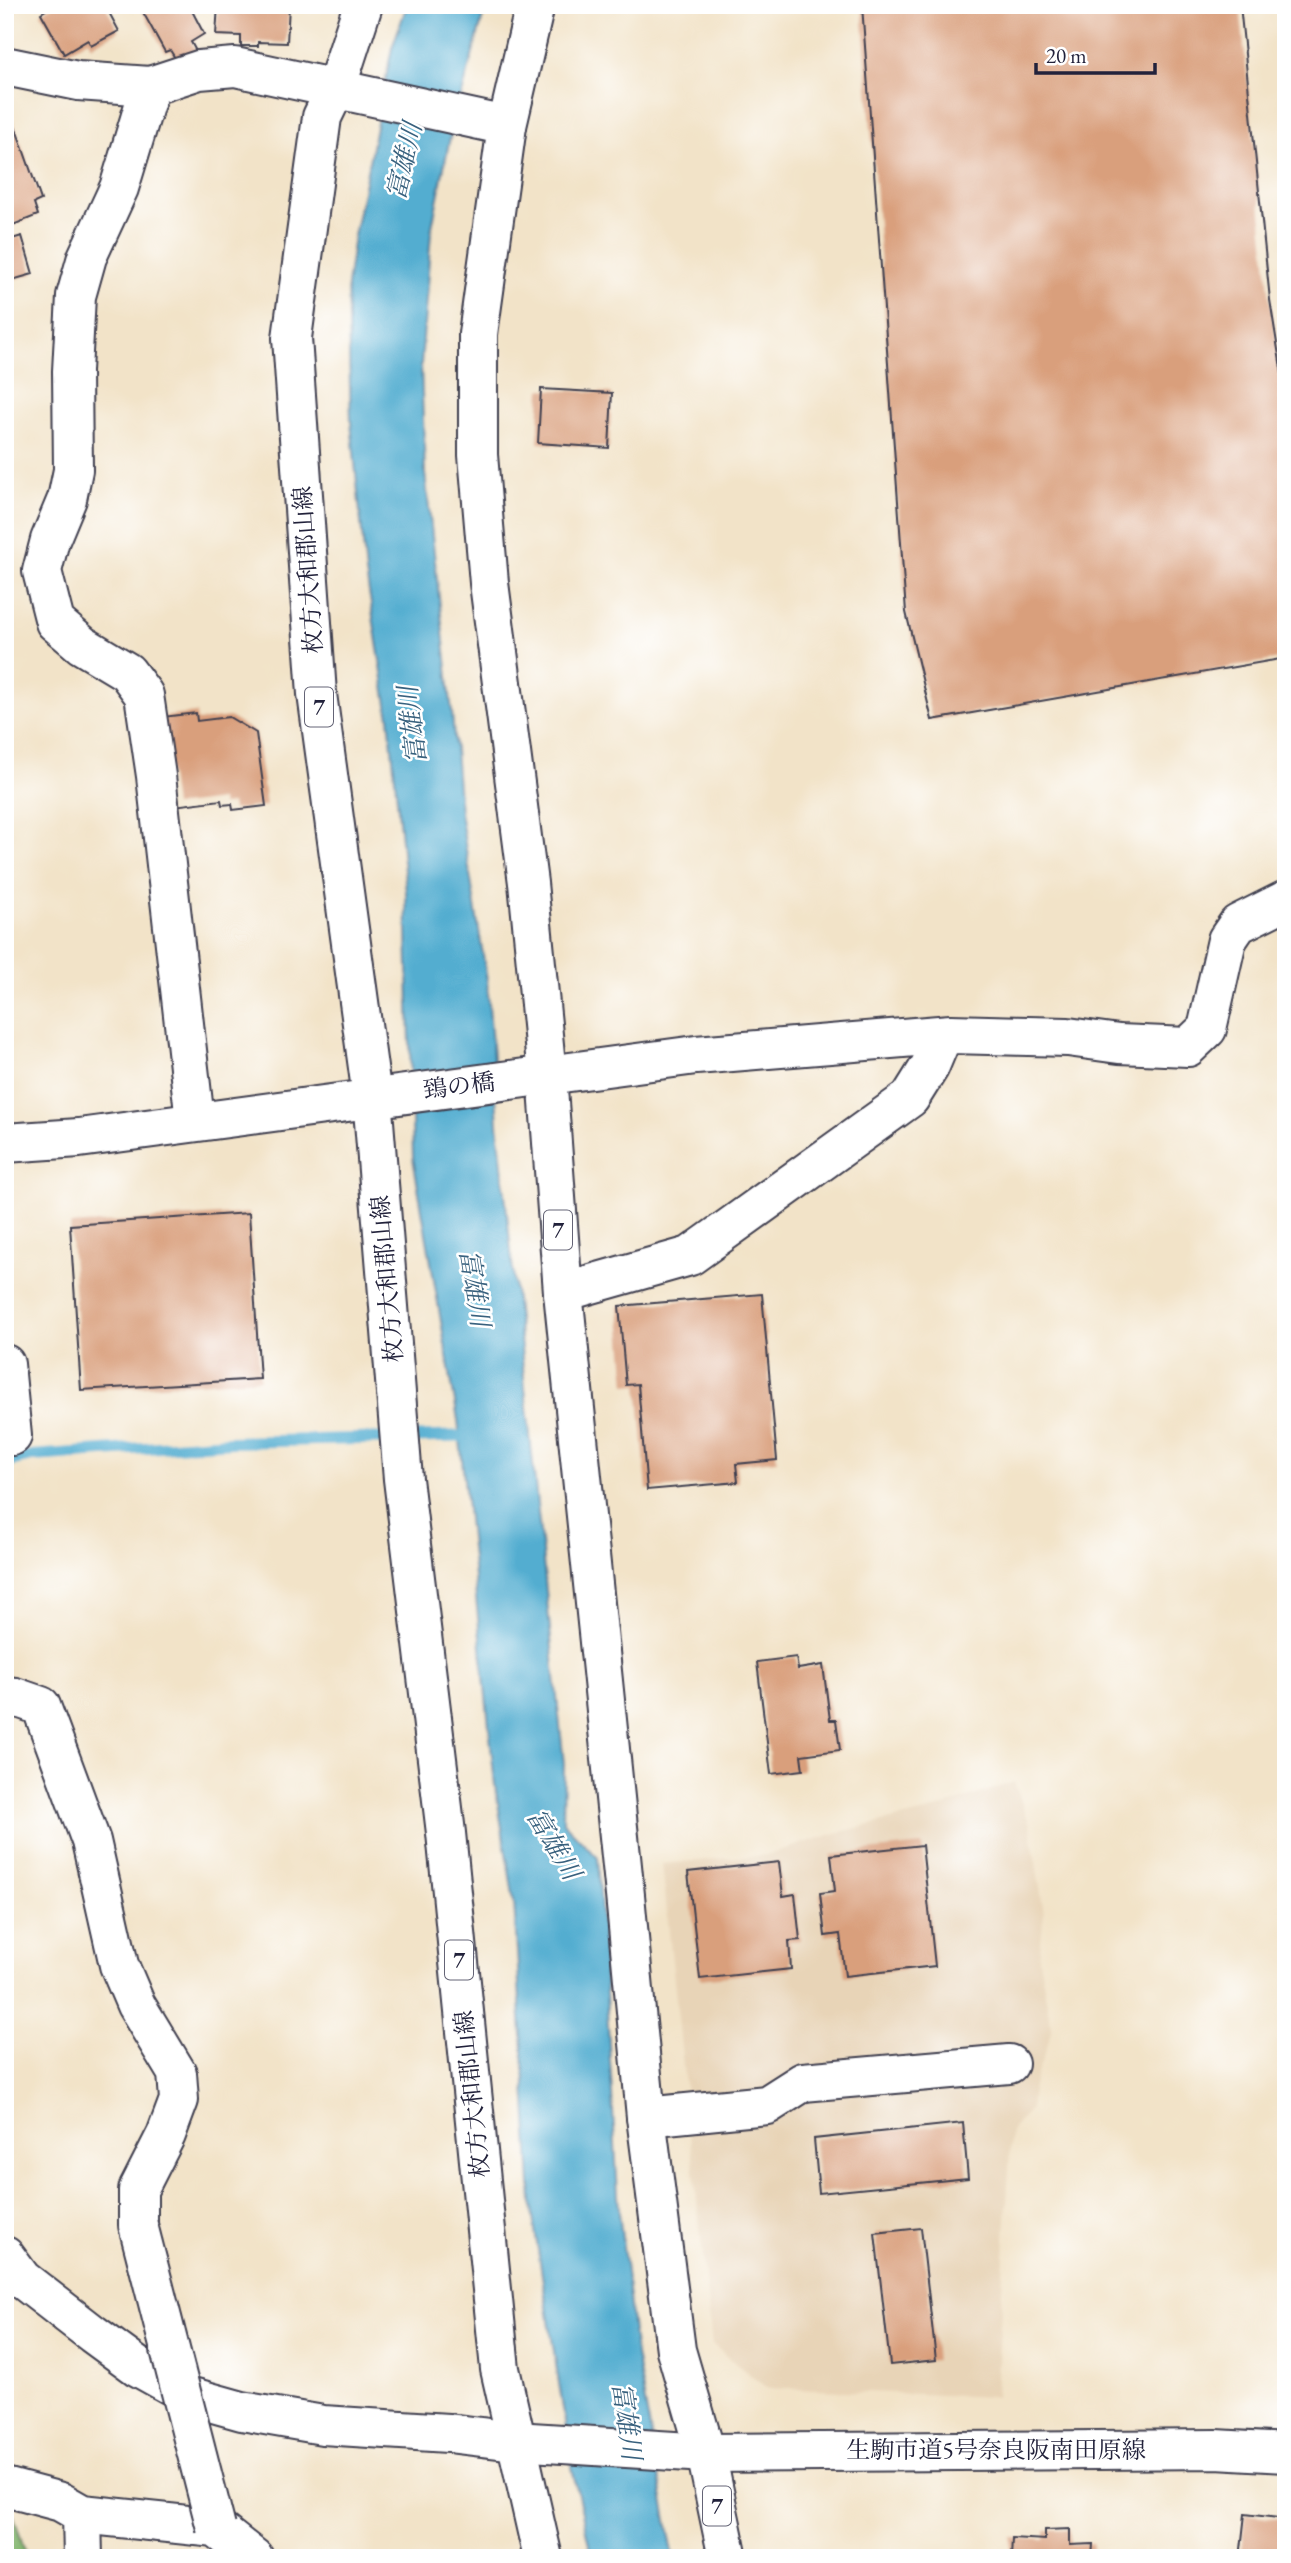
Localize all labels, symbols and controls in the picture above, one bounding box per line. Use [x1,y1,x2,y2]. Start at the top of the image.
scale bar [1036,32,1154,76]
text: 20 m [1046,42,1087,69]
water label: 富雄川 [379,116,430,203]
street label: 枚方大和郡山線 [286,485,329,655]
water label: 富雄川 [390,681,434,766]
road number: 7 [305,688,333,726]
street label: 鵄の橋 [421,1066,497,1105]
street label: 枚方大和郡山線 [364,1194,409,1364]
road number: 7 [544,1210,572,1250]
water label: 富雄川 [452,1247,498,1332]
water label: 富雄川 [519,1802,590,1889]
road number: 7 [445,1940,473,1980]
street label: 枚方大和郡山線 [447,2009,496,2179]
water label: 富雄川 [605,2380,650,2465]
street label: 生駒市道5号奈良阪南田原線 [846,2434,1146,2465]
road number: 7 [703,2486,731,2526]

